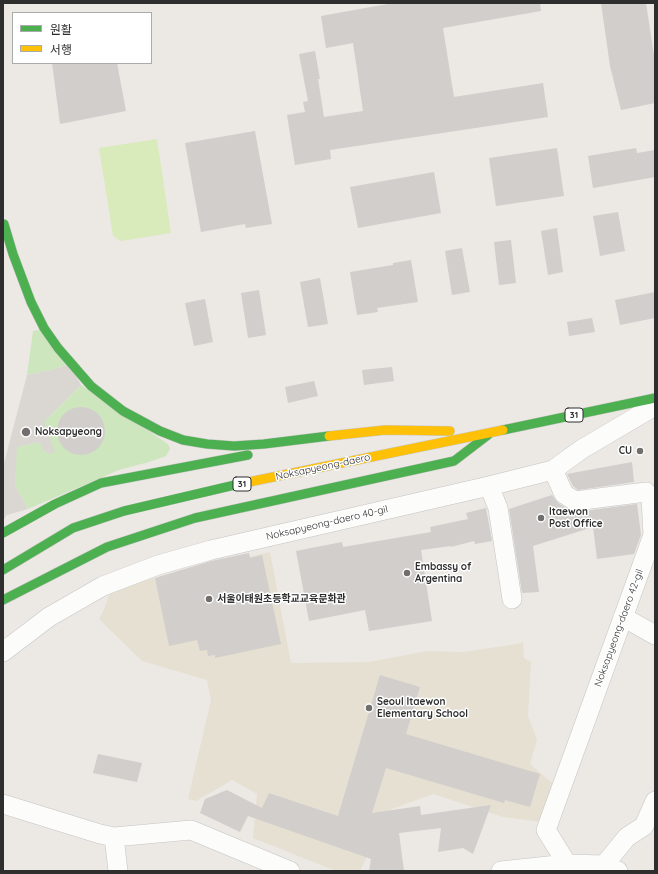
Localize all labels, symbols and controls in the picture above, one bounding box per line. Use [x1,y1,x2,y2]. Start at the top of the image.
legend [12,12,152,64]
text: 원활 [50,22,72,37]
text: 서행 [50,42,72,57]
road number: 31 [565,408,583,422]
marker: Noksapyeong [20,426,32,438]
place label: Noksapyeong [35,426,102,438]
place label: CU [619,445,632,457]
marker: CU [635,446,645,456]
street label: Noksapyeong-daero [275,451,371,483]
road number: 31 [233,477,251,491]
street label: Noksapyeong-daero 40-gil [265,503,389,543]
place label: Itaewon Post Office [549,506,603,530]
marker: Itaewon Post Office [536,513,546,523]
place label: Embassy of Argentina [415,561,471,584]
marker: Embassy of Argentina [402,568,412,578]
street label: Noksapyeong-daero 42-gil [592,568,646,688]
place label: 서울이태원초등학교교육문화관 [217,593,346,605]
marker: 서울이태원초등학교교육문화관 [204,594,214,604]
place label: Seoul Itaewon Elementary School [377,696,468,720]
marker: Seoul Itaewon Elementary School [364,703,374,713]

